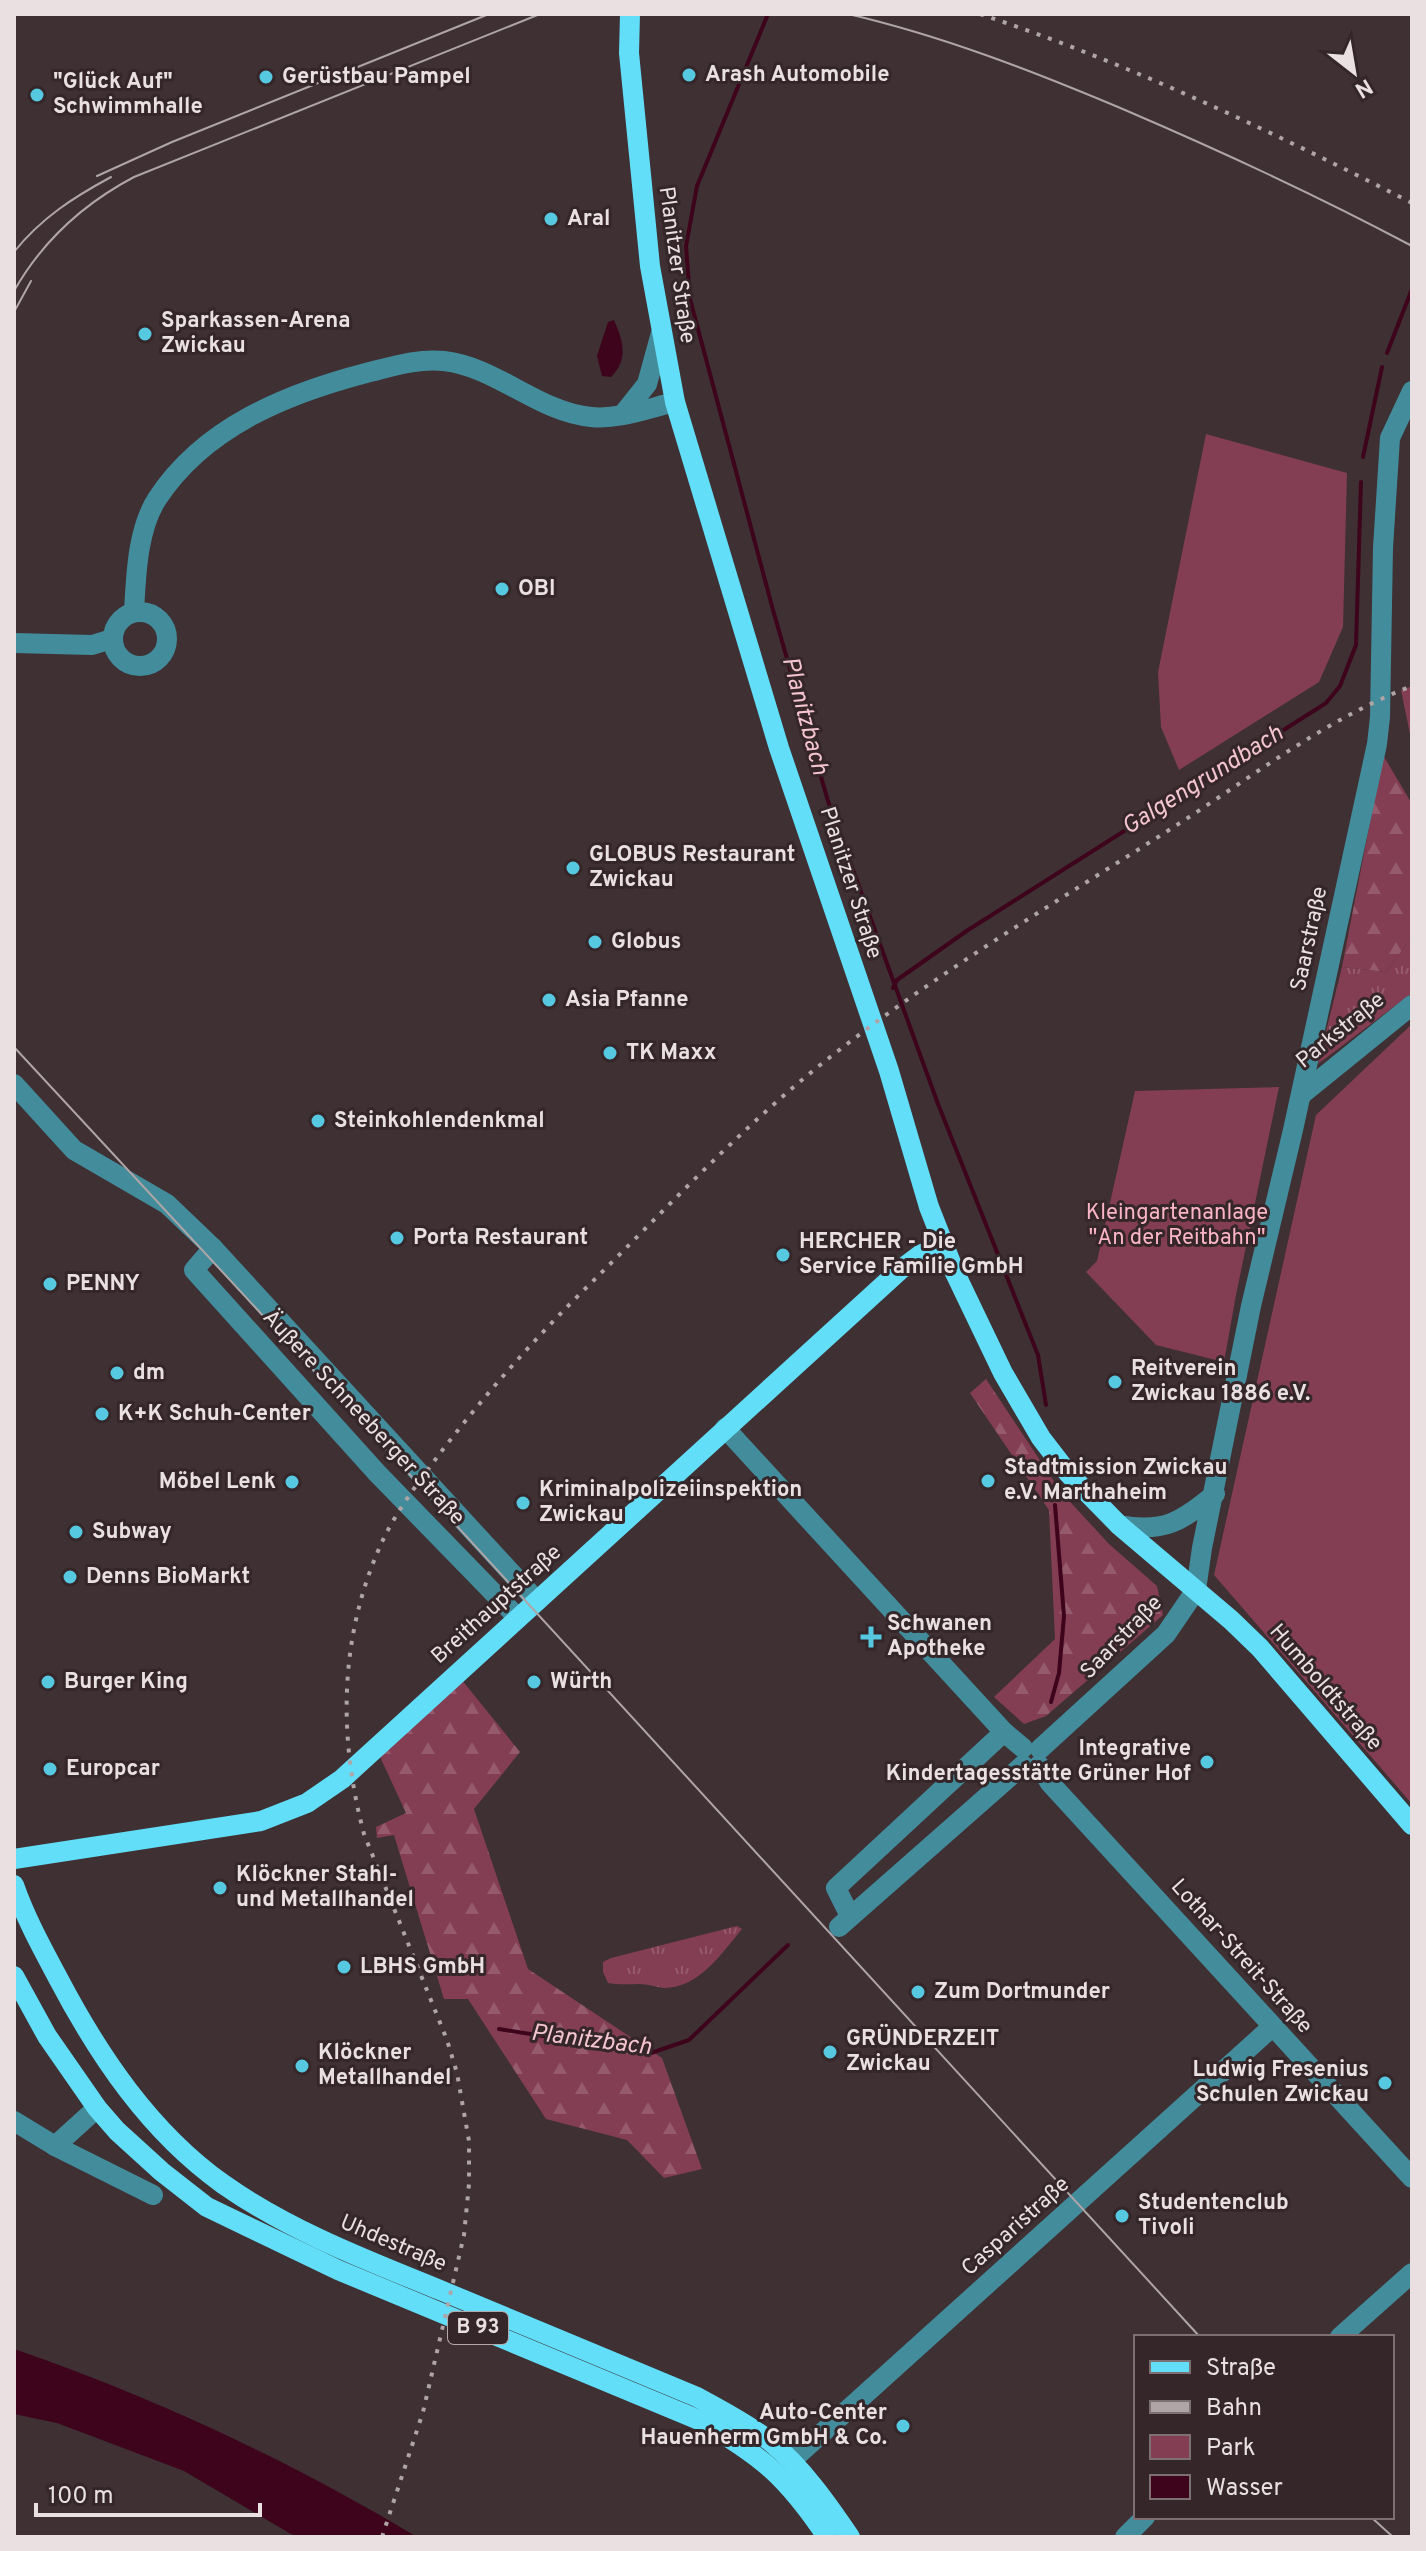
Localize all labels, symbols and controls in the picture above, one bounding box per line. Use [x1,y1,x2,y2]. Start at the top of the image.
north arrow [1314,32,1394,112]
place label: Arash Automobile [705,62,889,89]
place label: Gerüstbau Pampel [282,64,471,91]
marker: Arash Automobile [680,66,698,84]
marker: Gerüstbau Pampel [257,68,275,86]
place label: "Glück Auf" Schwimmhalle [53,69,203,121]
text: N [1349,71,1377,103]
marker: "Glück Auf" Schwimmhalle [28,86,46,104]
street label: Planitzer Straße [652,185,700,345]
place label: Aral [567,206,610,233]
marker: Aral [542,210,560,228]
place label: Sparkassen-Arena Zwickau [161,308,351,360]
marker: Sparkassen-Arena Zwickau [136,325,154,343]
place label: OBI [518,576,555,603]
marker: OBI [493,580,511,598]
water label: Planitzbach [774,654,834,778]
water label: Galgengrundbach [1117,719,1289,843]
street label: Planitzer Straße [813,804,887,962]
place label: GLOBUS Restaurant Zwickau [589,842,795,894]
marker: GLOBUS Restaurant Zwickau [564,859,582,877]
street label: Saarstraße [1286,884,1334,994]
place label: Globus [611,929,681,956]
marker: Globus [586,933,604,951]
place label: Asia Pfanne [565,987,688,1014]
street label: Parkstraße [1291,987,1391,1075]
marker: Asia Pfanne [540,991,558,1009]
place label: TK Maxx [626,1040,717,1067]
marker: TK Maxx [601,1044,619,1062]
place label: Steinkohlendenkmal [334,1108,545,1135]
marker: Steinkohlendenkmal [309,1112,327,1130]
park label: Kleingartenanlage "An der Reitbahn" [1086,1200,1268,1252]
place label: Porta Restaurant [413,1225,588,1252]
marker: Porta Restaurant [388,1229,406,1247]
place label: HERCHER - Die Service Familie GmbH [799,1229,1024,1281]
marker: HERCHER - Die Service Familie GmbH [774,1246,792,1264]
place label: PENNY [66,1271,140,1298]
marker: PENNY [41,1275,59,1293]
street label: Äußere Schneeberger Straße [256,1303,471,1531]
place label: Reitverein Zwickau 1886 e.V. [1131,1356,1310,1408]
place label: dm [133,1360,165,1387]
marker: dm [108,1364,126,1382]
marker: Reitverein Zwickau 1886 e.V. [1106,1373,1124,1391]
place label: K+K Schuh-Center [118,1401,311,1428]
marker: K+K Schuh-Center [93,1405,111,1423]
place label: Stadtmission Zwickau e.V. Marthaheim [1004,1455,1228,1507]
place label: Möbel Lenk [159,1469,276,1496]
marker: Stadtmission Zwickau e.V. Marthaheim [979,1472,997,1490]
marker: Möbel Lenk [283,1473,301,1491]
place label: Kriminalpolizeiinspektion Zwickau [539,1477,802,1529]
marker: Kriminalpolizeiinspektion Zwickau [514,1494,532,1512]
place label: Subway [92,1519,172,1546]
marker: Subway [67,1523,85,1541]
street label: Breithauptstraße [426,1539,568,1671]
place label: Denns BioMarkt [86,1564,250,1591]
marker: Denns BioMarkt [61,1568,79,1586]
street label: Saarstraße [1075,1590,1169,1686]
place label: Schwanen Apotheke [887,1611,992,1663]
street label: Humboldtstraße [1263,1619,1387,1757]
marker: Schwanen Apotheke [862,1628,880,1646]
place label: Burger King [64,1669,188,1696]
place label: Würth [550,1669,612,1696]
marker: Burger King [39,1673,57,1691]
marker: Würth [525,1673,543,1691]
place label: Integrative Kindertagesstätte Grüner Hof [886,1736,1191,1788]
marker: Integrative Kindertagesstätte Grüner Hof [1198,1753,1216,1771]
place label: Europcar [66,1756,160,1783]
marker: Europcar [41,1760,59,1778]
place label: Klöckner Stahl- und Metallhandel [236,1862,414,1914]
street label: Lothar-Streit-Straße [1164,1874,1318,2040]
marker: Klöckner Stahl- und Metallhandel [211,1879,229,1897]
place label: LBHS GmbH [360,1954,485,1981]
marker: LBHS GmbH [335,1958,353,1976]
place label: Zum Dortmunder [934,1979,1110,2006]
marker: Zum Dortmunder [909,1983,927,2001]
water label: Planitzbach [529,2019,653,2063]
place label: GRÜNDERZEIT Zwickau [846,2023,999,2078]
place label: Klöckner Metallhandel [318,2040,451,2092]
marker: GRÜNDERZEIT Zwickau [821,2043,839,2061]
marker: Klöckner Metallhandel [293,2057,311,2075]
place label: Ludwig Fresenius Schulen Zwickau [1193,2057,1369,2109]
marker: Ludwig Fresenius Schulen Zwickau [1376,2074,1394,2092]
street label: Casparistraße [956,2171,1076,2283]
place label: Studentenclub Tivoli [1138,2190,1289,2242]
marker: Studentenclub Tivoli [1113,2207,1131,2225]
street label: Uhdestraße [336,2209,450,2279]
road number: B 93 [448,2312,508,2344]
legend [1134,2335,1394,2519]
text: Straße [1206,2354,1276,2384]
text: Bahn [1206,2394,1262,2424]
place label: Auto-Center Hauenherm GmbH & Co. [640,2400,887,2452]
marker: Auto-Center Hauenherm GmbH & Co. [894,2417,912,2435]
text: Park [1206,2434,1256,2464]
scale bar [36,2467,260,2517]
text: Wasser [1206,2474,1283,2504]
text: 100 m [48,2482,114,2512]

